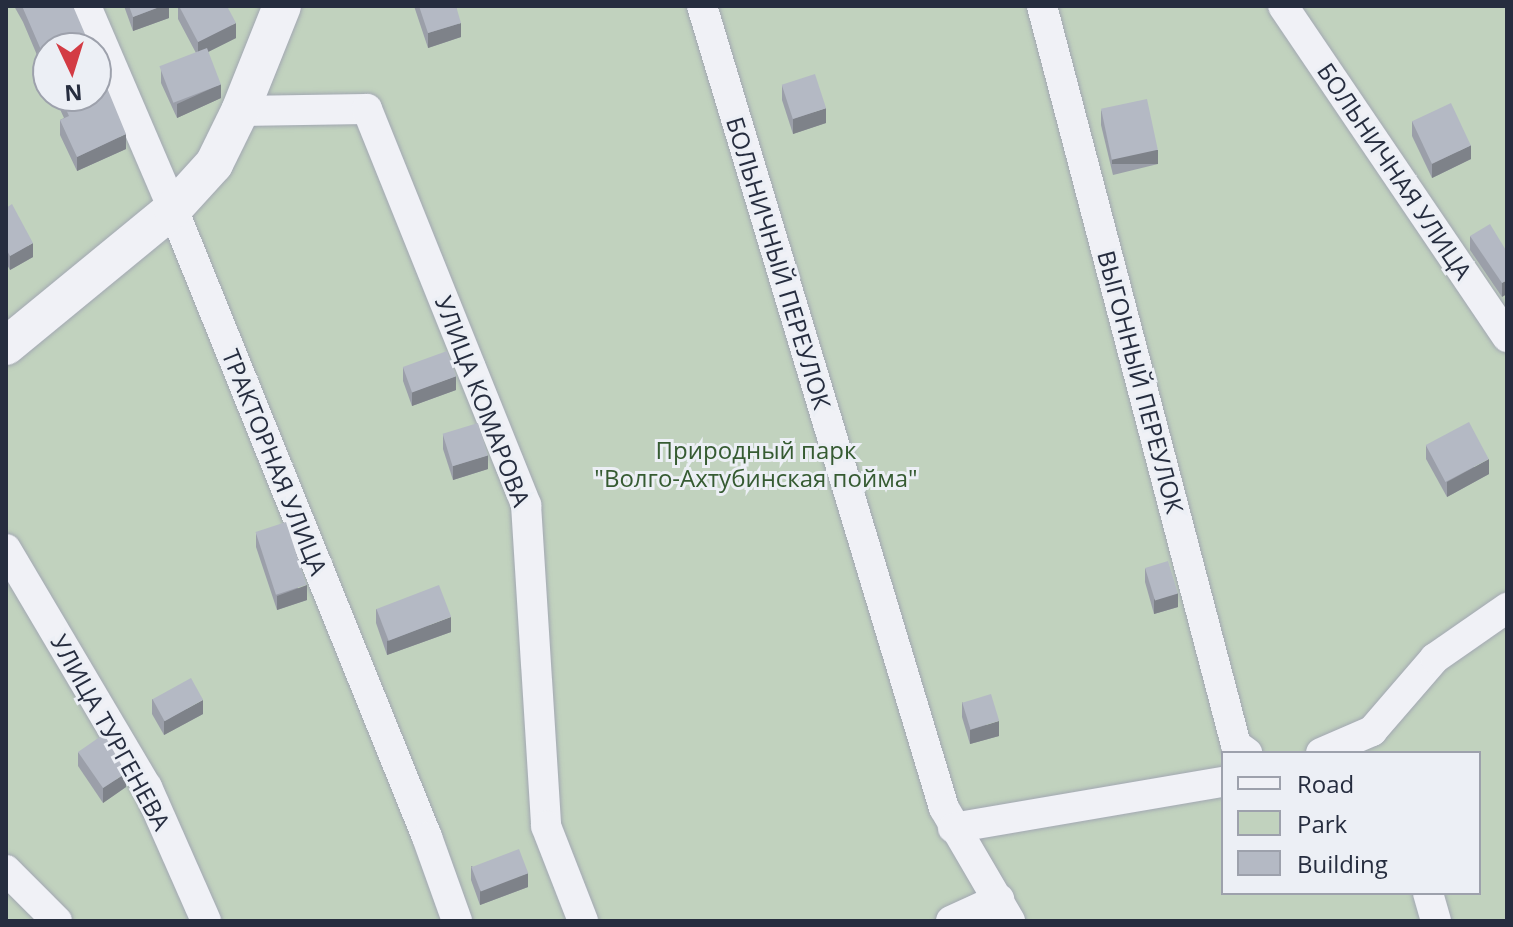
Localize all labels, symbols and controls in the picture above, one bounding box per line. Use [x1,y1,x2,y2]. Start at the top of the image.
north arrow [32,32,112,112]
street label: БОЛЬНИЧНАЯ УЛИЦА [1312,57,1478,285]
text: N [64,78,84,110]
street label: БОЛЬНИЧНЫЙ ПЕРЕУЛОК [721,113,837,413]
street label: ВЫГОННЫЙ ПЕРЕУЛОК [1092,247,1190,517]
street label: УЛИЦА КОМАРОВА [430,292,536,510]
street label: ТРАКТОРНАЯ УЛИЦА [217,345,333,579]
park label: Природный парк "Волго-Ахтубинская пойма" [594,436,918,492]
street label: УЛИЦА ТУРГЕНЕВА [45,629,177,835]
legend [1221,751,1481,895]
text: Road [1297,767,1354,800]
text: Park [1297,807,1347,840]
text: Building [1297,847,1388,880]

